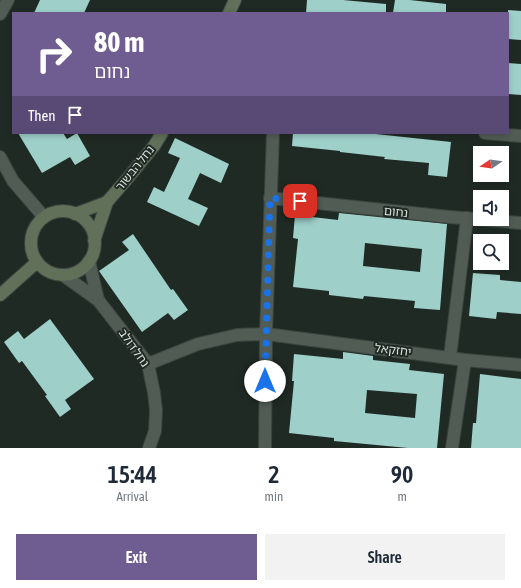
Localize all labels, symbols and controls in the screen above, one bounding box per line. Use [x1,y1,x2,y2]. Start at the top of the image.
text: 80 m [94,26,144,58]
icon: right [28,28,80,80]
text: נחום [94,61,130,82]
icon: arrive [64,104,86,126]
text: Then [28,107,56,124]
street label: נחל הבשור [113,143,157,193]
north arrow [473,146,509,182]
map controls [473,146,509,270]
pin [283,184,317,218]
icon: arrive [289,190,311,212]
button: sound [473,190,509,226]
street label: נחום [383,204,409,220]
button: search [473,234,509,270]
street label: נחל דולב [116,326,152,370]
street label: יחזקאל [374,341,412,359]
position arrow [244,360,286,402]
text: 15:44 [108,461,157,488]
text: 2 [268,461,280,488]
text: 90 [391,461,413,488]
text: Arrival [116,489,148,504]
text: min [265,489,283,504]
text: m [397,489,407,504]
button: Exit [16,534,257,580]
button: Share [265,534,505,580]

